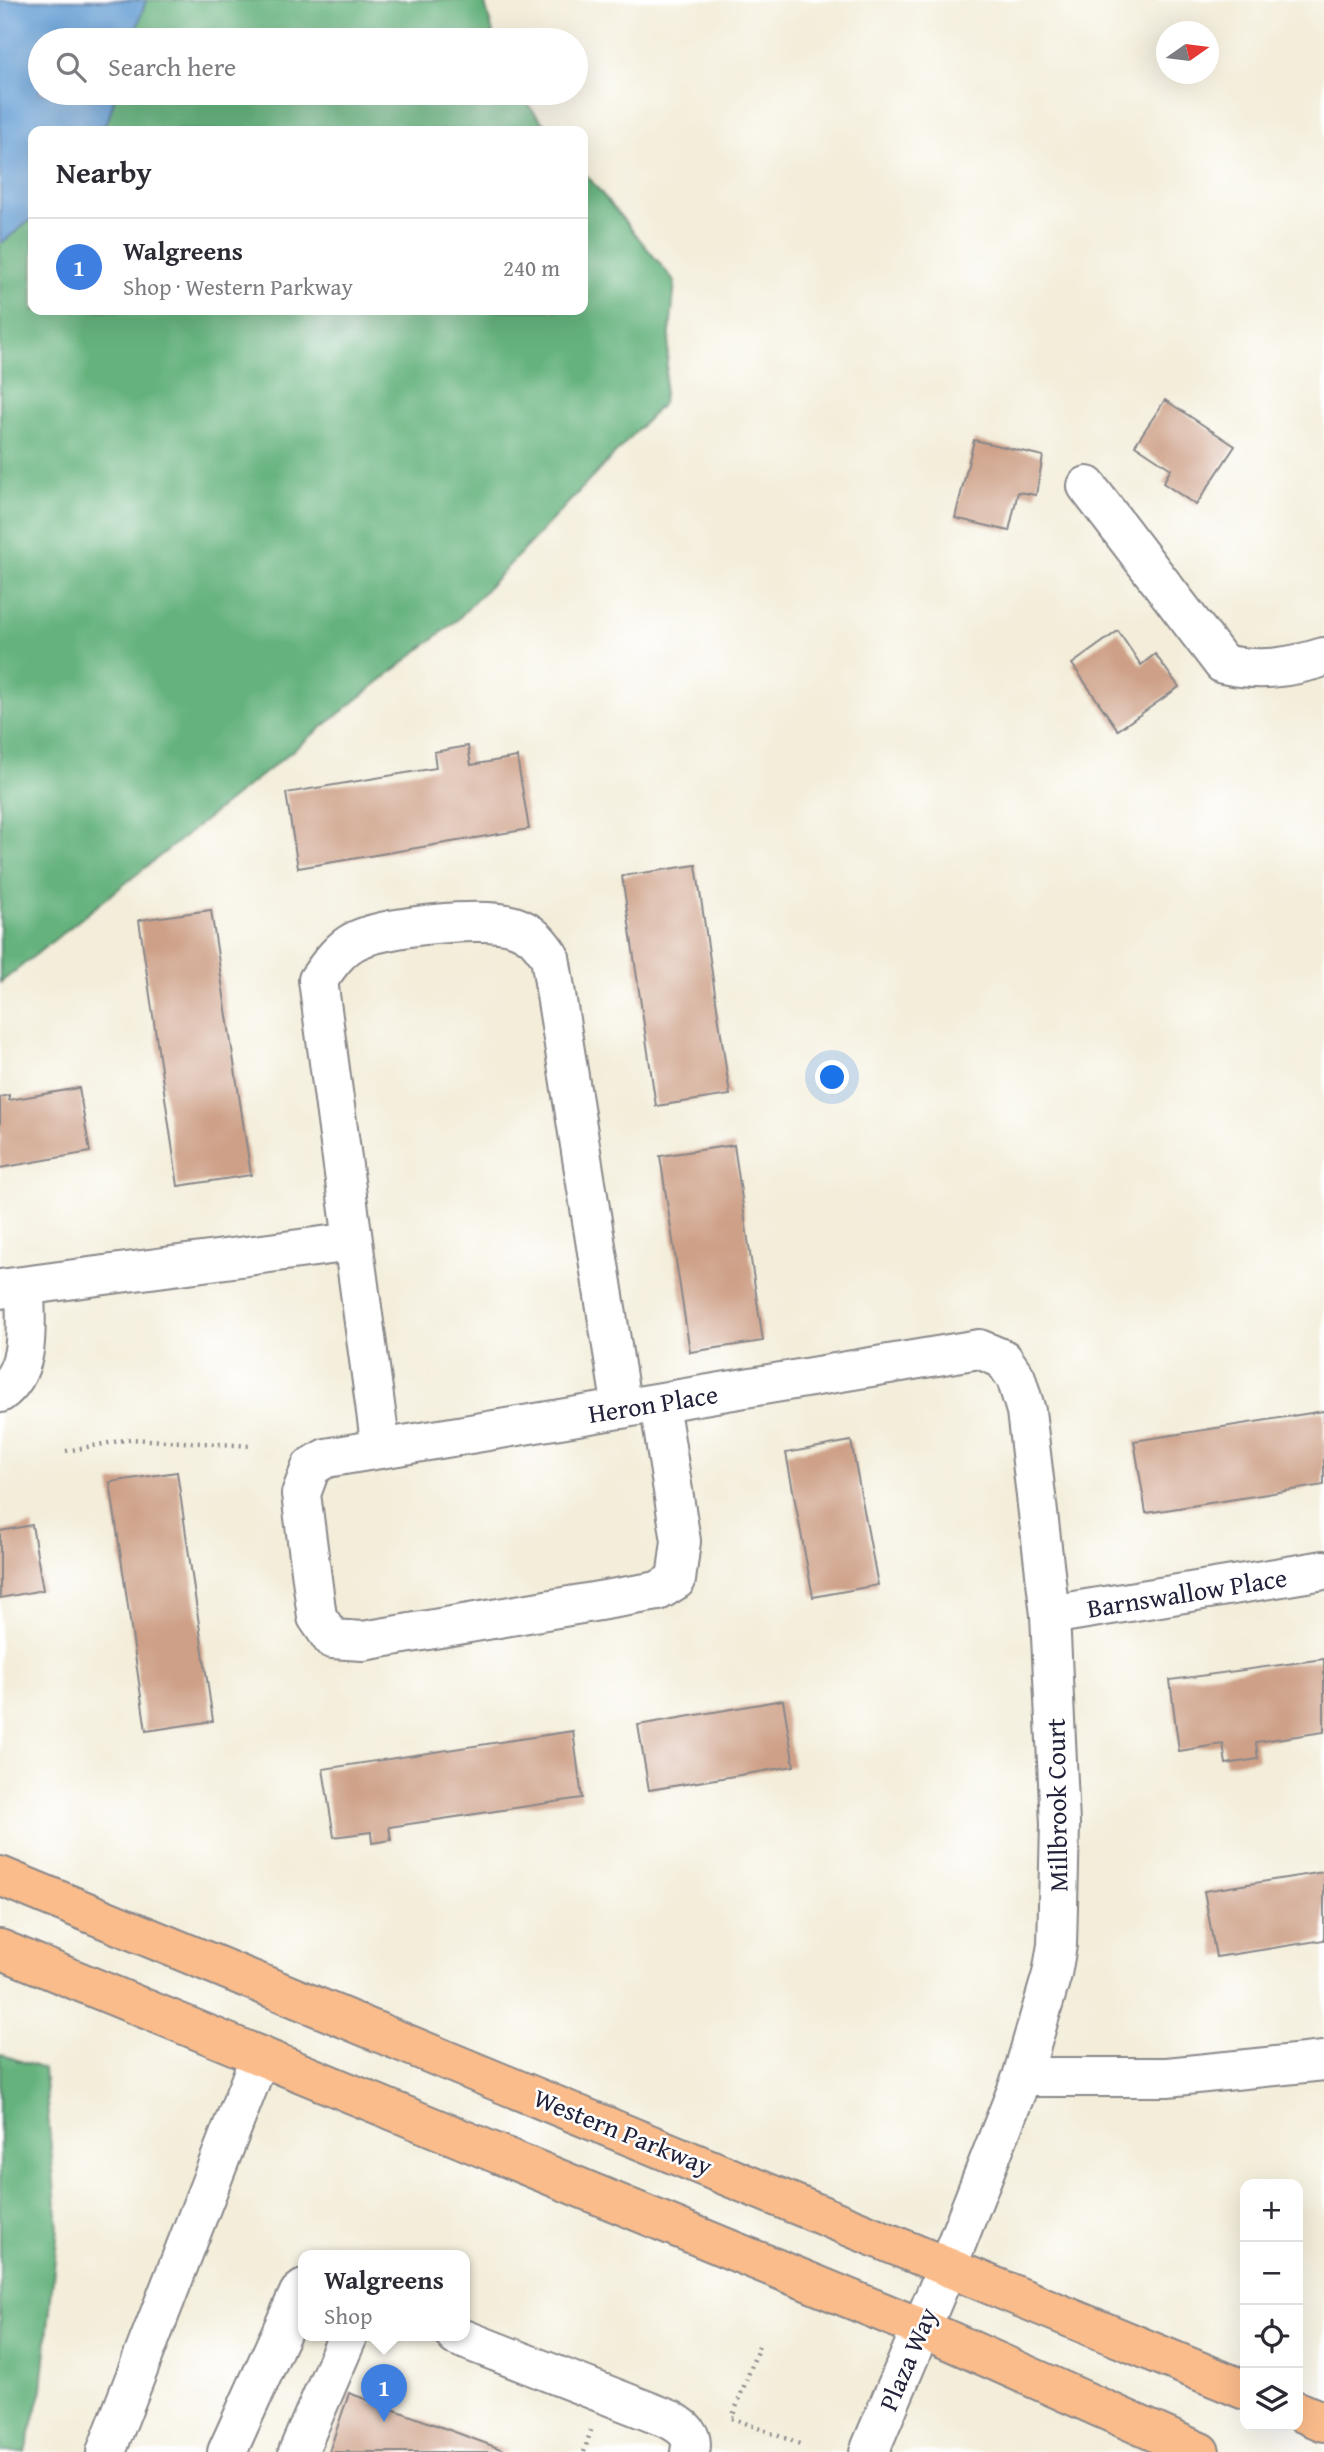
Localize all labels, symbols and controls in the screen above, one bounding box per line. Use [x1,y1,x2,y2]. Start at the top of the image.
north arrow [1156,21,1219,84]
search box [28,28,588,105]
text: Search here [108,47,236,86]
icon: search [52,48,90,86]
text: Nearby [56,150,152,194]
text: Walgreens [123,231,243,270]
text: 1 [73,251,85,284]
text: 240 m [503,251,560,284]
text: Shop · Western Parkway [123,270,353,303]
your location [815,1060,849,1094]
street label: Heron Place [585,1374,721,1433]
street label: Barnswallow Place [1084,1557,1290,1628]
street label: Millbrook Court [1035,1718,1078,1892]
street label: Western Parkway [528,2078,718,2185]
map controls [1240,2179,1303,2431]
button: + [1240,2179,1303,2242]
button: − [1240,2242,1303,2305]
popup [298,2250,470,2341]
text: Walgreens [324,2260,444,2299]
text: Shop [324,2299,372,2332]
street label: Plaza Way [868,2301,947,2417]
button: locate [1240,2305,1303,2368]
pin: 1 [361,2364,407,2422]
button: layers [1240,2368,1303,2431]

